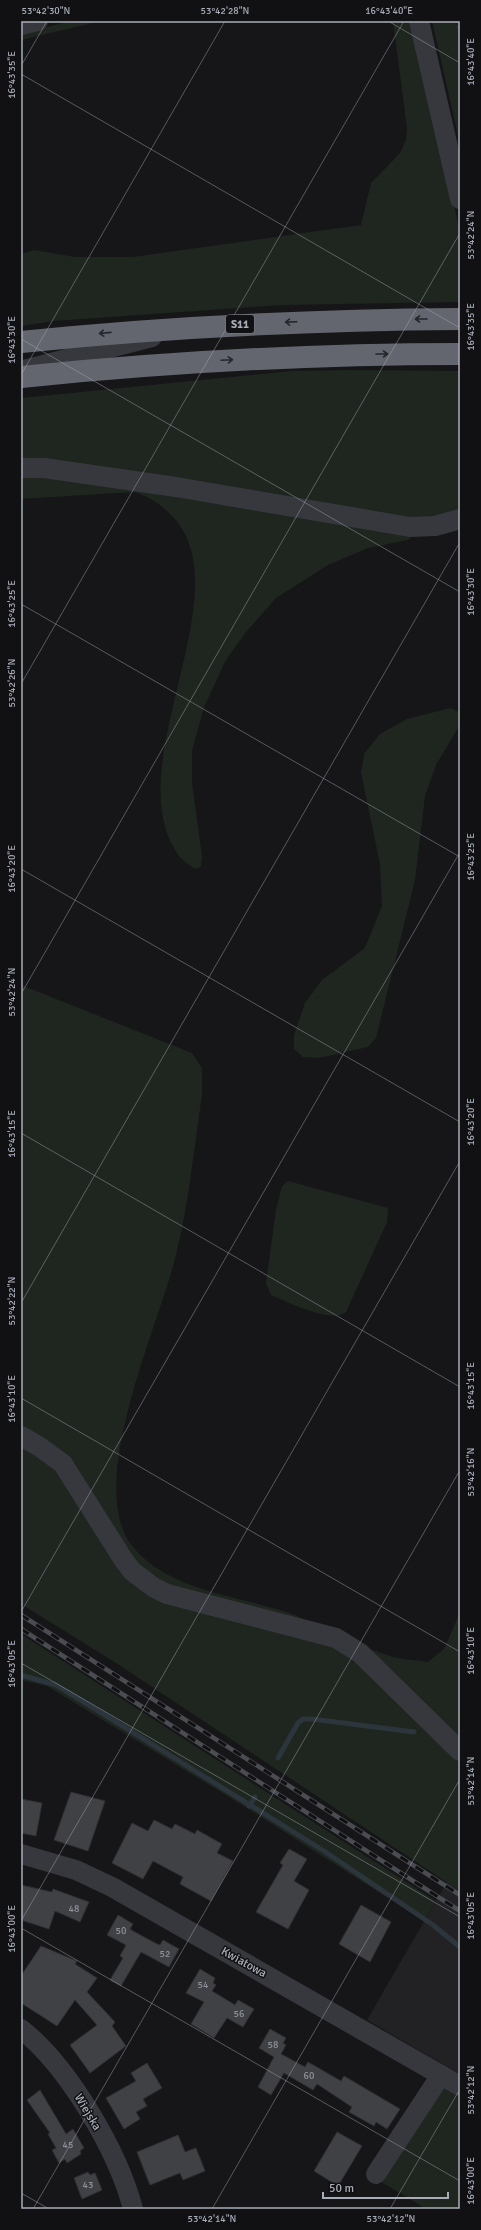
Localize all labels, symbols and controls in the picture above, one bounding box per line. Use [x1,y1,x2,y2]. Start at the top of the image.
text: 53°42'30"N [22,5,70,17]
text: 53°42'28"N [201,5,249,17]
text: 16°43'40"E [365,5,413,17]
text: 16°43'40"E [465,38,477,86]
text: 16°43'35"E [6,51,18,99]
text: 53°42'24"N [465,211,477,259]
text: 16°43'35"E [465,303,477,351]
road number: S11 [226,315,254,333]
one-way arrow [415,315,428,323]
text: 16°43'30"E [6,316,18,364]
one-way arrow [285,319,298,326]
one-way arrow [99,330,112,337]
one-way arrow [375,350,388,358]
one-way arrow [220,357,233,364]
text: 16°43'30"E [465,568,477,616]
text: 16°43'25"E [6,580,18,628]
text: 53°42'26"N [6,659,18,707]
text: 16°43'25"E [465,833,477,881]
text: 16°43'20"E [6,845,18,893]
text: 53°42'24"N [6,968,18,1016]
text: 16°43'20"E [465,1098,477,1146]
text: 16°43'15"E [6,1110,18,1158]
text: 53°42'22"N [6,1277,18,1325]
text: 16°43'15"E [465,1362,477,1410]
text: 16°43'10"E [6,1375,18,1423]
text: 53°42'16"N [465,1448,477,1496]
text: 16°43'10"E [465,1627,477,1675]
text: 16°43'05"E [6,1640,18,1688]
text: 53°42'14"N [465,1757,477,1805]
text: 16°43'05"E [465,1892,477,1940]
house number: 48 [69,1903,79,1915]
text: 16°43'00"E [6,1905,18,1953]
house number: 50 [116,1925,126,1937]
street label: Kwiatowa [218,1944,269,1981]
house number: 52 [160,1948,170,1960]
house number: 54 [198,1979,209,1991]
house number: 56 [234,2008,244,2020]
house number: 58 [268,2039,278,2051]
text: 53°42'12"N [465,2066,477,2114]
house number: 60 [304,2070,314,2082]
street label: Wiejska [71,2091,104,2133]
house number: 45 [63,2139,73,2151]
text: 16°43'00"E [465,2157,477,2205]
scale bar [323,2174,448,2200]
house number: 43 [83,2179,93,2191]
text: 50 m [329,2181,354,2196]
text: 53°42'14"N [188,2213,236,2225]
text: 53°42'12"N [367,2213,415,2225]

